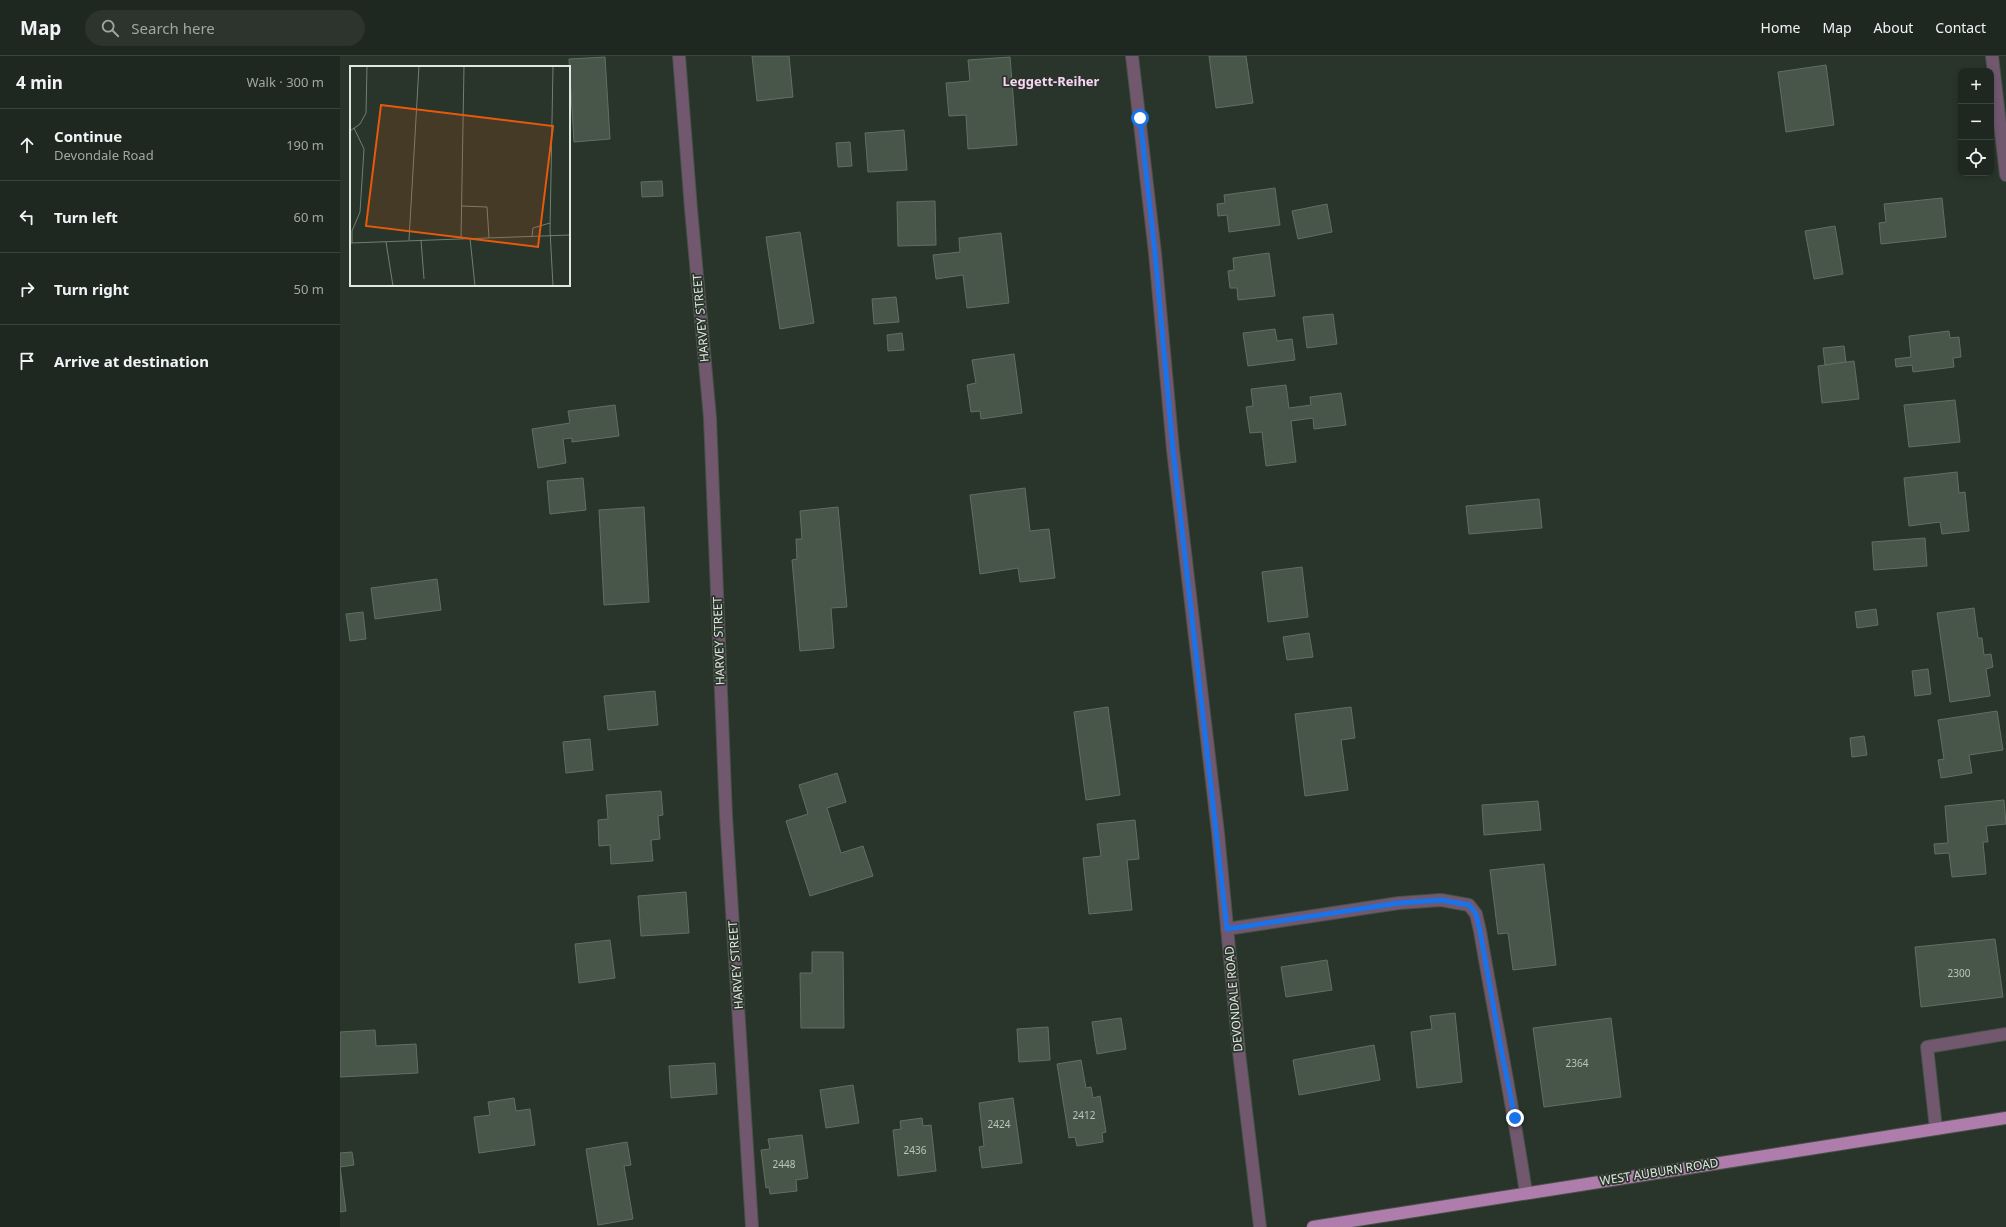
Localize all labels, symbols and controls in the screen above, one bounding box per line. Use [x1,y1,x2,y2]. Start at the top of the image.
search box [85,10,365,46]
text: Map [20,15,61,41]
icon: search [99,17,121,39]
text: Search here [131,18,215,38]
text: Home [1761,18,1800,37]
text: Map [1822,18,1852,37]
text: About [1874,18,1913,37]
text: Contact [1935,18,1986,37]
inset map [350,66,570,286]
map controls [1958,68,1994,176]
button: + [1958,68,1994,104]
text: 4 min [16,71,63,94]
district label: Leggett-Reiher [1003,72,1100,90]
text: Walk · 300 m [246,73,324,91]
button: − [1958,104,1994,140]
route start [1131,109,1149,127]
text: Continue [54,126,122,146]
icon: ahead [16,134,38,156]
text: 190 m [286,136,324,154]
button: locate [1958,140,1994,176]
text: Devondale Road [54,146,154,164]
icon: left [16,206,38,228]
text: Turn left [54,207,118,227]
text: 60 m [294,208,324,226]
street label: HARVEY STREET [688,273,713,363]
icon: right [16,278,38,300]
text: Turn right [54,279,129,299]
text: 50 m [294,280,324,298]
icon: arrive [16,350,38,372]
text: Arrive at destination [54,351,209,371]
street label: HARVEY STREET [708,596,729,686]
street label: HARVEY STREET [724,920,747,1010]
street label: DEVONDALE ROAD [1220,945,1247,1053]
house number: 2300 [1948,966,1971,980]
house number: 2364 [1566,1056,1589,1070]
house number: 2412 [1073,1108,1096,1122]
route end [1506,1109,1524,1127]
house number: 2424 [988,1117,1011,1131]
house number: 2436 [904,1143,927,1157]
street label: WEST AUBURN ROAD [1598,1154,1720,1189]
house number: 2448 [773,1157,796,1171]

